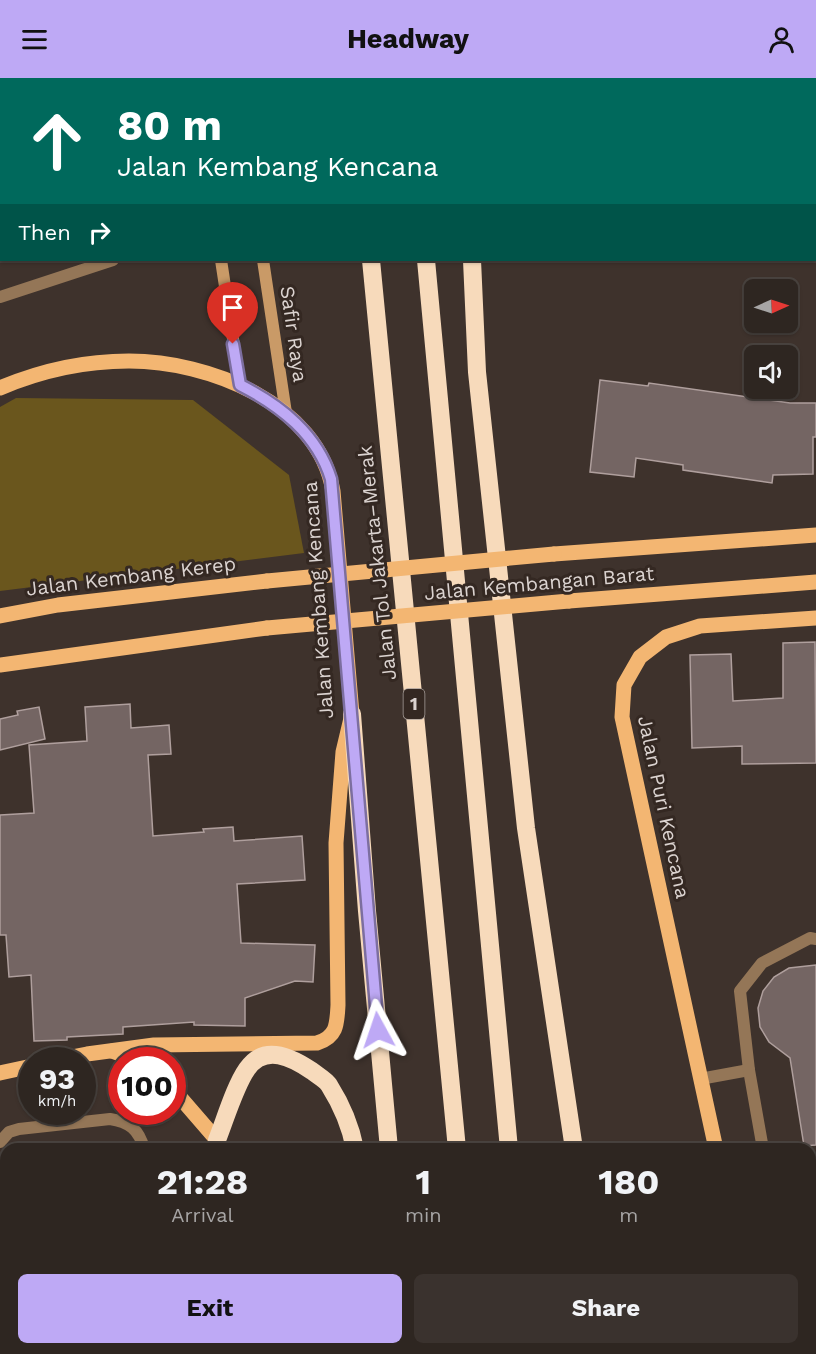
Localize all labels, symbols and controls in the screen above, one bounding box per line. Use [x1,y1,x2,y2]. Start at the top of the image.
icon: menu [18,23,51,56]
text: Headway [347,23,469,55]
icon: person [765,23,798,56]
text: 80 m [117,101,222,150]
icon: ahead [18,102,96,180]
text: Jalan Kembang Kencana [117,151,438,183]
icon: right [83,216,116,249]
text: Then [18,220,71,245]
north arrow [744,279,798,333]
map controls [744,279,798,399]
pin [207,282,258,344]
street label: Safir Raya [275,284,313,384]
icon: arrive [216,291,249,324]
button: sound [744,345,798,399]
street label: Jalan Tol Jakarta–Merak [353,444,401,682]
street label: Jalan Kembang Kencana [298,480,338,720]
street label: Jalan Kembang Kerep [25,551,237,601]
street label: Jalan Kembangan Barat [423,561,656,605]
road number: 1 [404,689,424,719]
street label: Jalan Puri Kencana [633,713,695,901]
position arrow [346,998,410,1062]
speed limit sign: 100 [108,1047,186,1125]
text: 93 [39,1061,75,1096]
text: km/h [38,1092,76,1110]
text: 21:28 [157,1161,248,1203]
text: 1 [416,1161,431,1203]
text: 180 [598,1161,659,1203]
text: Arrival [171,1203,234,1227]
text: min [405,1203,442,1227]
text: m [619,1203,638,1227]
button: Exit [18,1274,402,1343]
button: Share [414,1274,798,1343]

